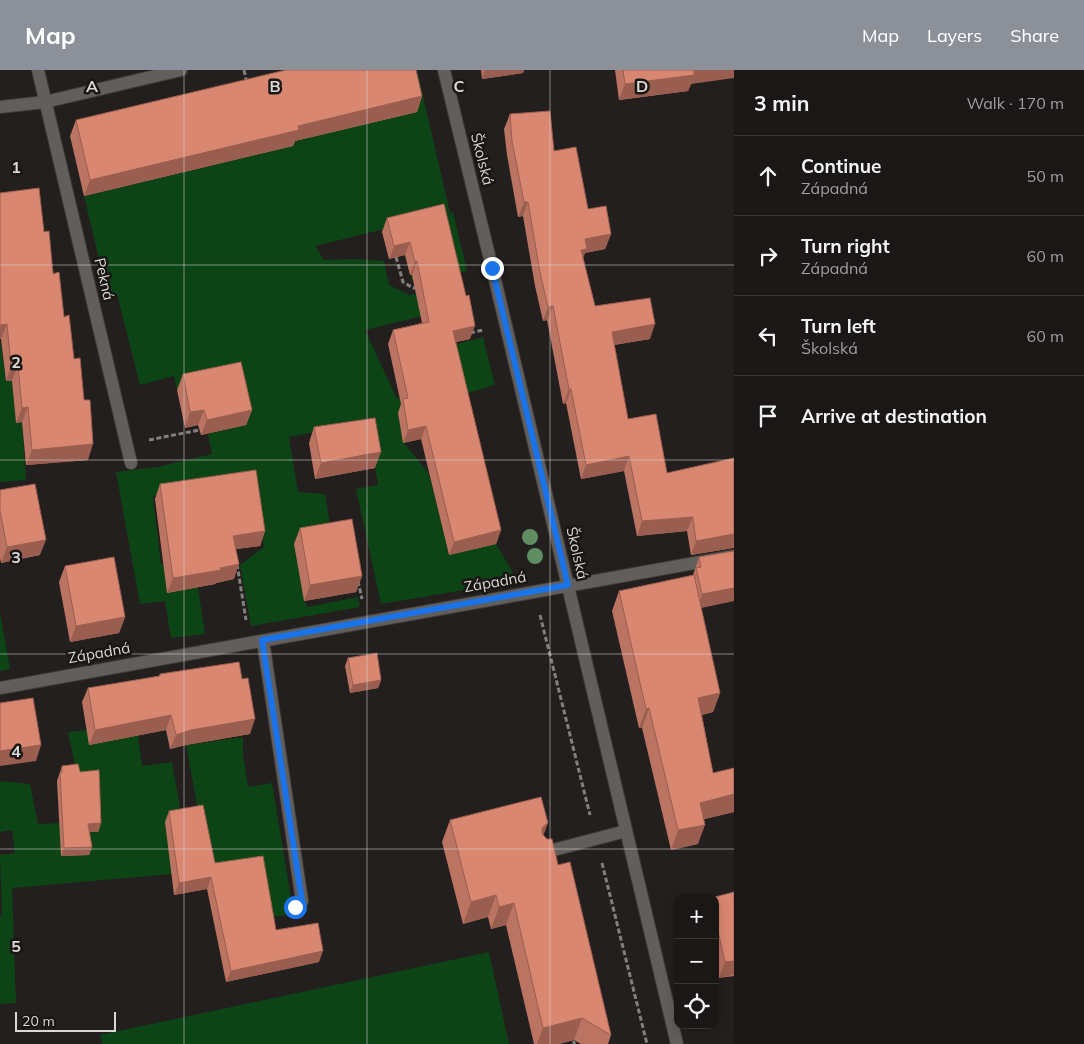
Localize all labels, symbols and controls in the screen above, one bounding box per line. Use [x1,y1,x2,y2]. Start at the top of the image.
text: Map [25,20,76,50]
text: Map [862,24,899,47]
text: Layers [927,24,982,47]
text: Share [1010,24,1059,47]
text: A [86,76,98,96]
text: B [269,76,281,96]
text: C [454,76,465,96]
text: D [636,76,648,96]
text: 3 min [754,90,809,116]
text: Walk · 170 m [966,93,1064,113]
street label: Školská [467,131,498,187]
text: Continue [801,154,881,178]
text: 1 [11,157,21,177]
icon: ahead [754,162,782,190]
text: 50 m [1027,166,1064,186]
text: Západná [801,178,868,198]
text: Turn right [801,234,890,258]
icon: right [754,242,782,270]
text: 60 m [1027,246,1064,266]
street label: Pekná [90,256,119,302]
route end [481,257,504,280]
text: Západná [801,258,868,278]
text: Turn left [801,314,876,338]
icon: left [754,322,782,350]
text: 60 m [1027,326,1064,346]
text: Školská [801,338,858,358]
text: 2 [11,352,21,372]
icon: arrive [754,402,782,430]
text: Arrive at destination [801,404,987,428]
street label: Školská [562,525,593,581]
text: 3 [11,547,21,567]
street label: Západná [462,567,527,596]
street label: Západná [66,638,131,667]
text: 4 [11,741,21,761]
map controls [674,894,719,1029]
button: + [674,894,719,939]
route start [284,896,307,919]
text: 5 [11,936,21,956]
button: − [674,939,719,984]
button: locate [674,984,719,1029]
scale bar [15,1009,116,1032]
text: 20 m [22,1012,55,1030]

